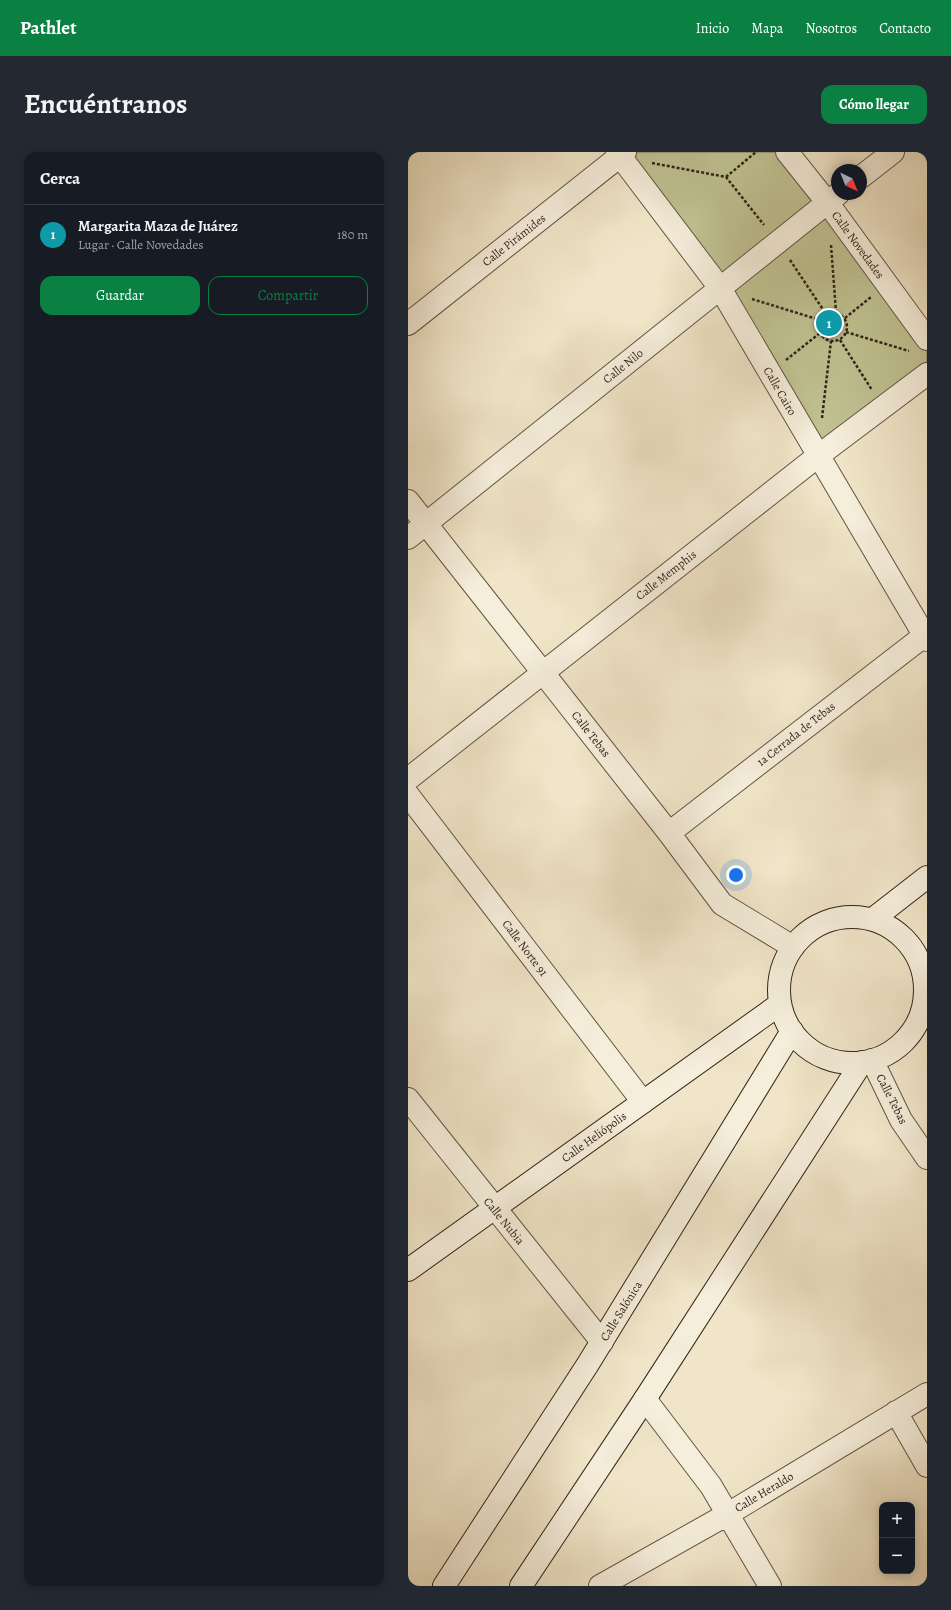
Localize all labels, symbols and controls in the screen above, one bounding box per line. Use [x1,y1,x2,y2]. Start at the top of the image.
text: Pathlet [20,15,76,41]
text: Inicio [696,19,729,38]
text: Mapa [751,19,783,38]
text: Nosotros [805,19,857,38]
text: Contacto [879,19,931,38]
text: Encuéntranos [24,85,188,123]
button: Cómo llegar [821,85,927,124]
north arrow [831,164,867,200]
text: Cerca [40,167,80,190]
street label: Calle Novedades [828,208,888,282]
street label: Calle Pirámides [479,210,549,270]
text: Margarita Maza de Juárez [78,216,238,236]
text: 1 [51,226,55,243]
text: 180 m [337,226,368,243]
text: Lugar · Calle Novedades [78,236,204,253]
button: Guardar [40,276,200,315]
button: Compartir [208,276,368,315]
pin: 1 [816,308,842,338]
street label: Calle Nilo [600,345,647,387]
street label: Calle Cairo [760,364,800,418]
street label: Calle Memphis [632,546,700,604]
street label: 1a Cerrada de Tebas [753,698,839,770]
street label: Calle Tebas [568,708,614,761]
your location [726,865,746,885]
street label: Calle Norte 91 [498,916,552,980]
street label: Calle Tebas [873,1071,912,1127]
street label: Calle Heliópolis [558,1108,630,1166]
street label: Calle Nubia [480,1194,528,1248]
street label: Calle Salónica [596,1278,646,1344]
street label: Calle Heraldo [731,1468,797,1516]
map controls [879,1502,915,1574]
button: + [879,1502,915,1538]
button: − [879,1538,915,1574]

